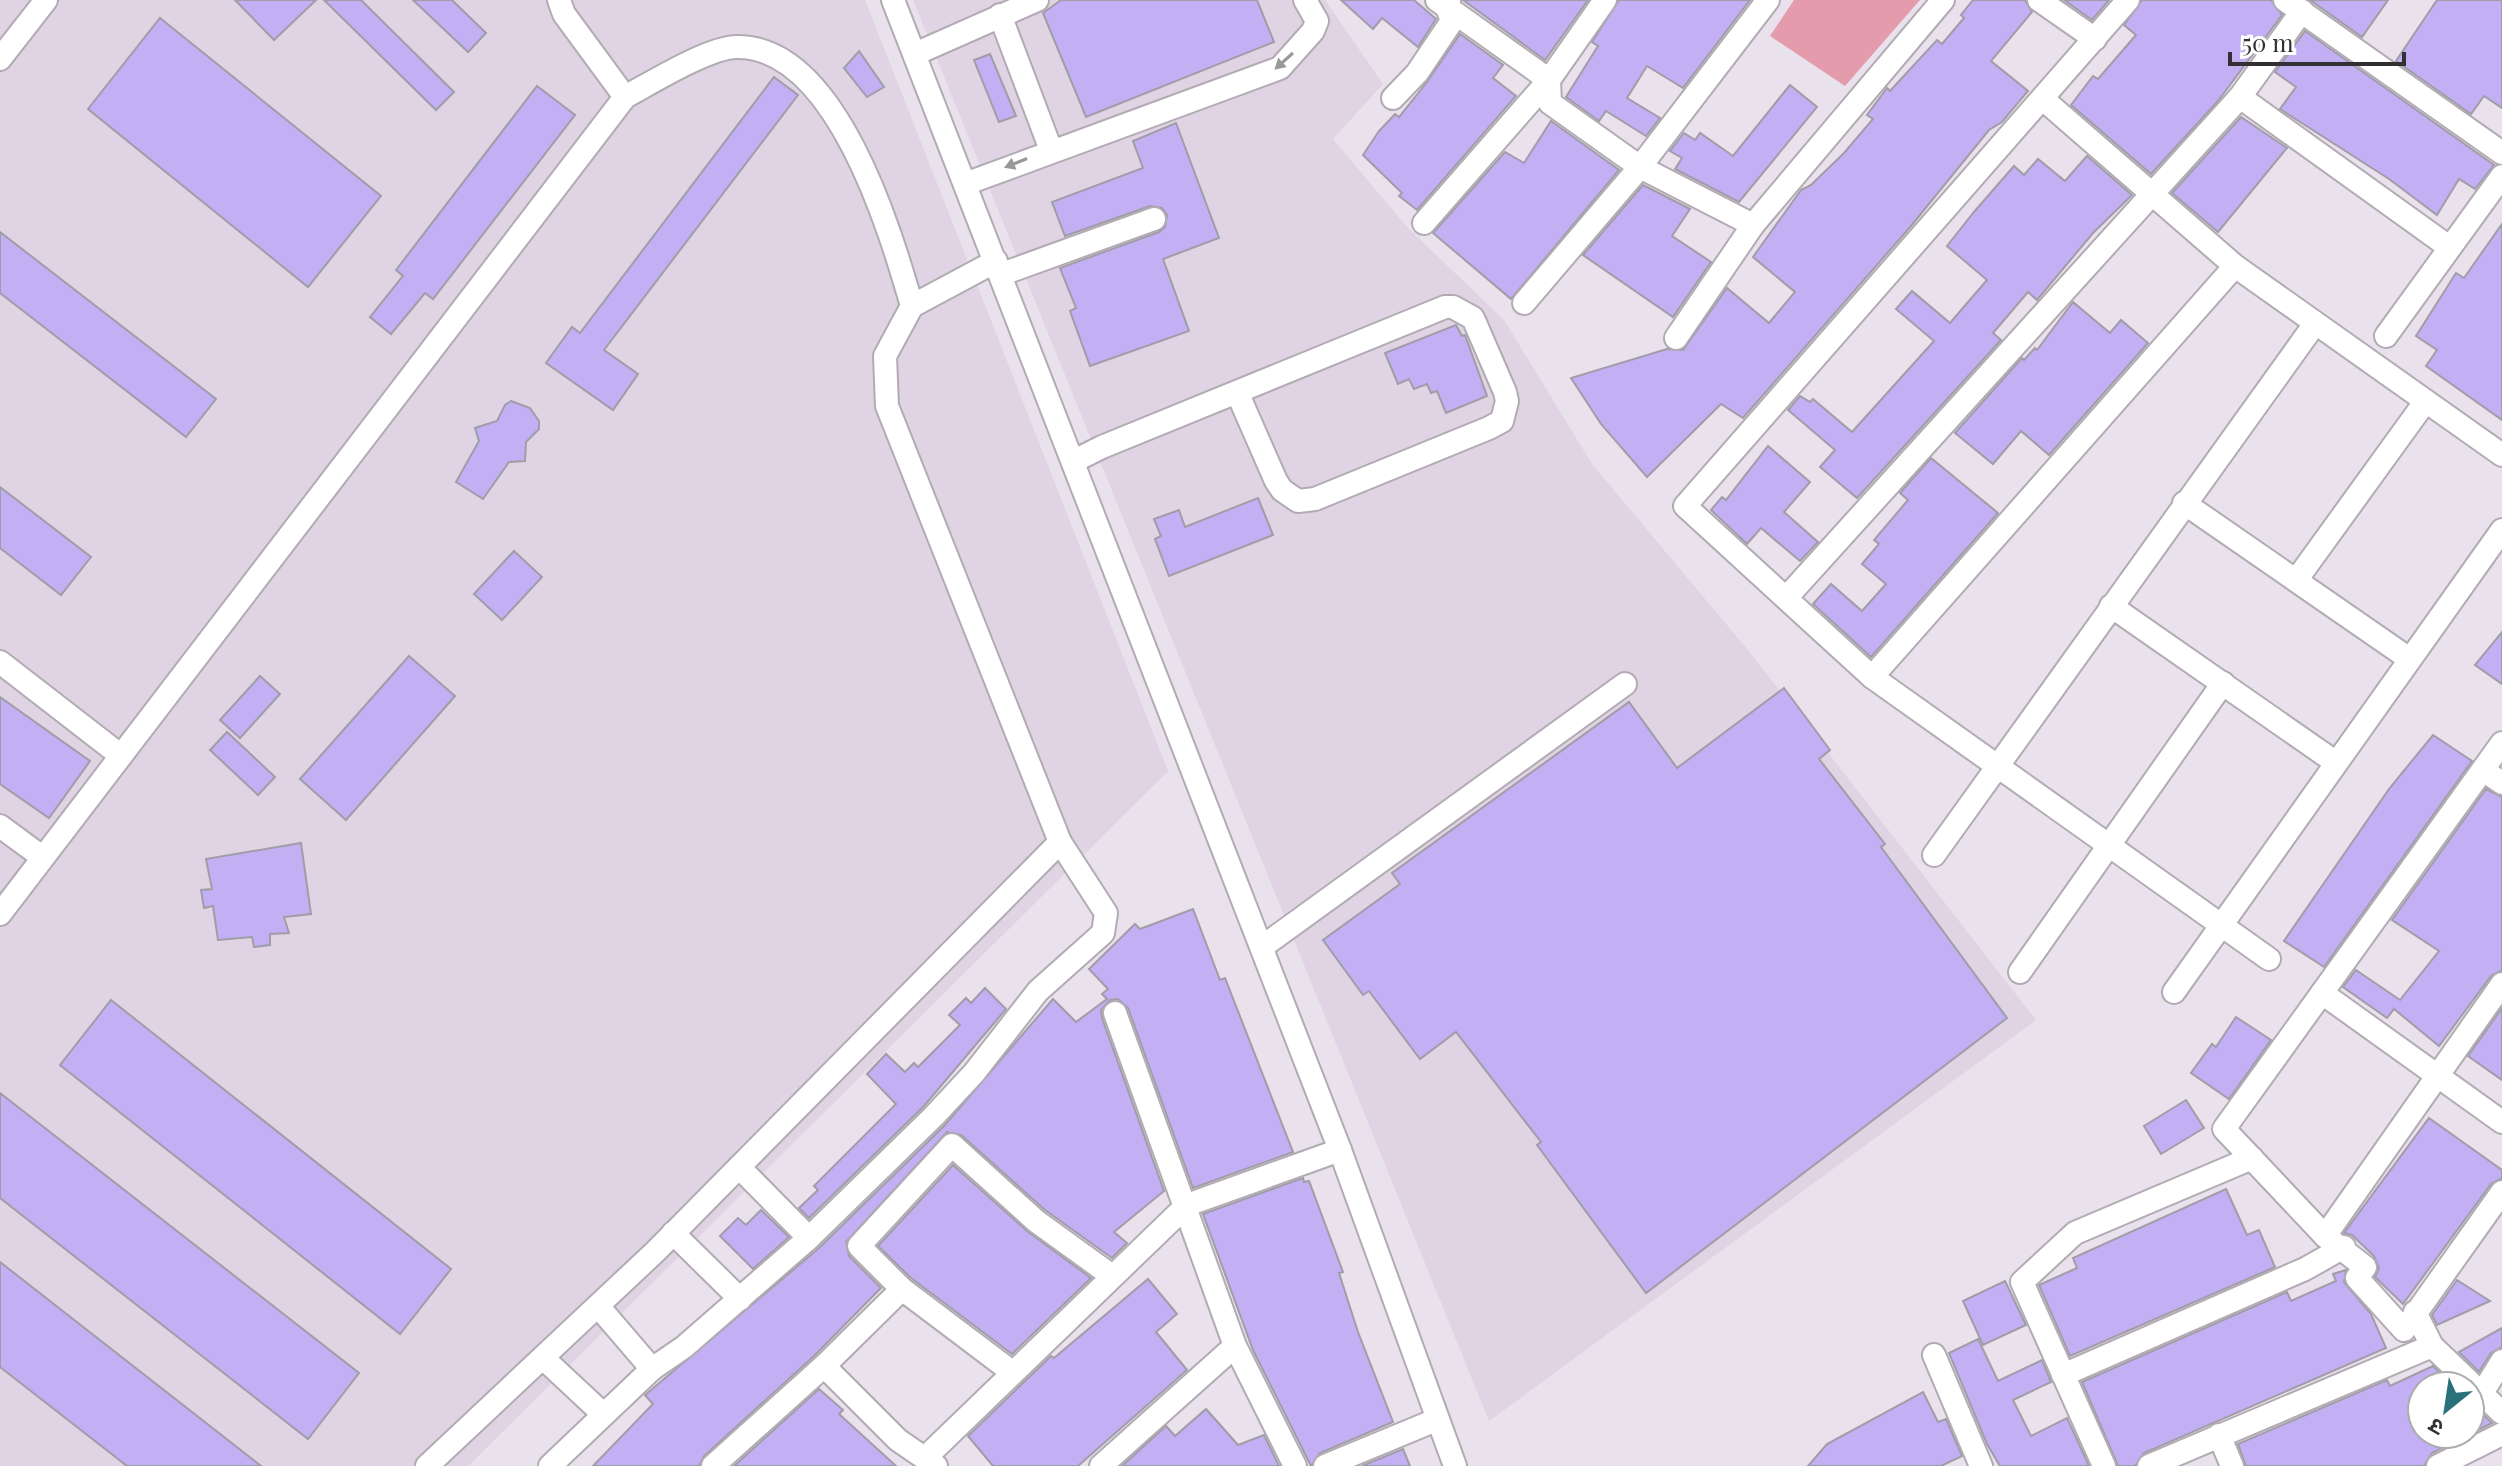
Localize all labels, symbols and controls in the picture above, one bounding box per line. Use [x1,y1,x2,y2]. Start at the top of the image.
scale bar [2230,16,2404,66]
text: 50 m [2242,26,2294,58]
one-way arrow [1275,52,1294,70]
one-way arrow [1004,157,1028,170]
north arrow [2406,1370,2486,1450]
text: उ [2421,1411,2449,1444]

